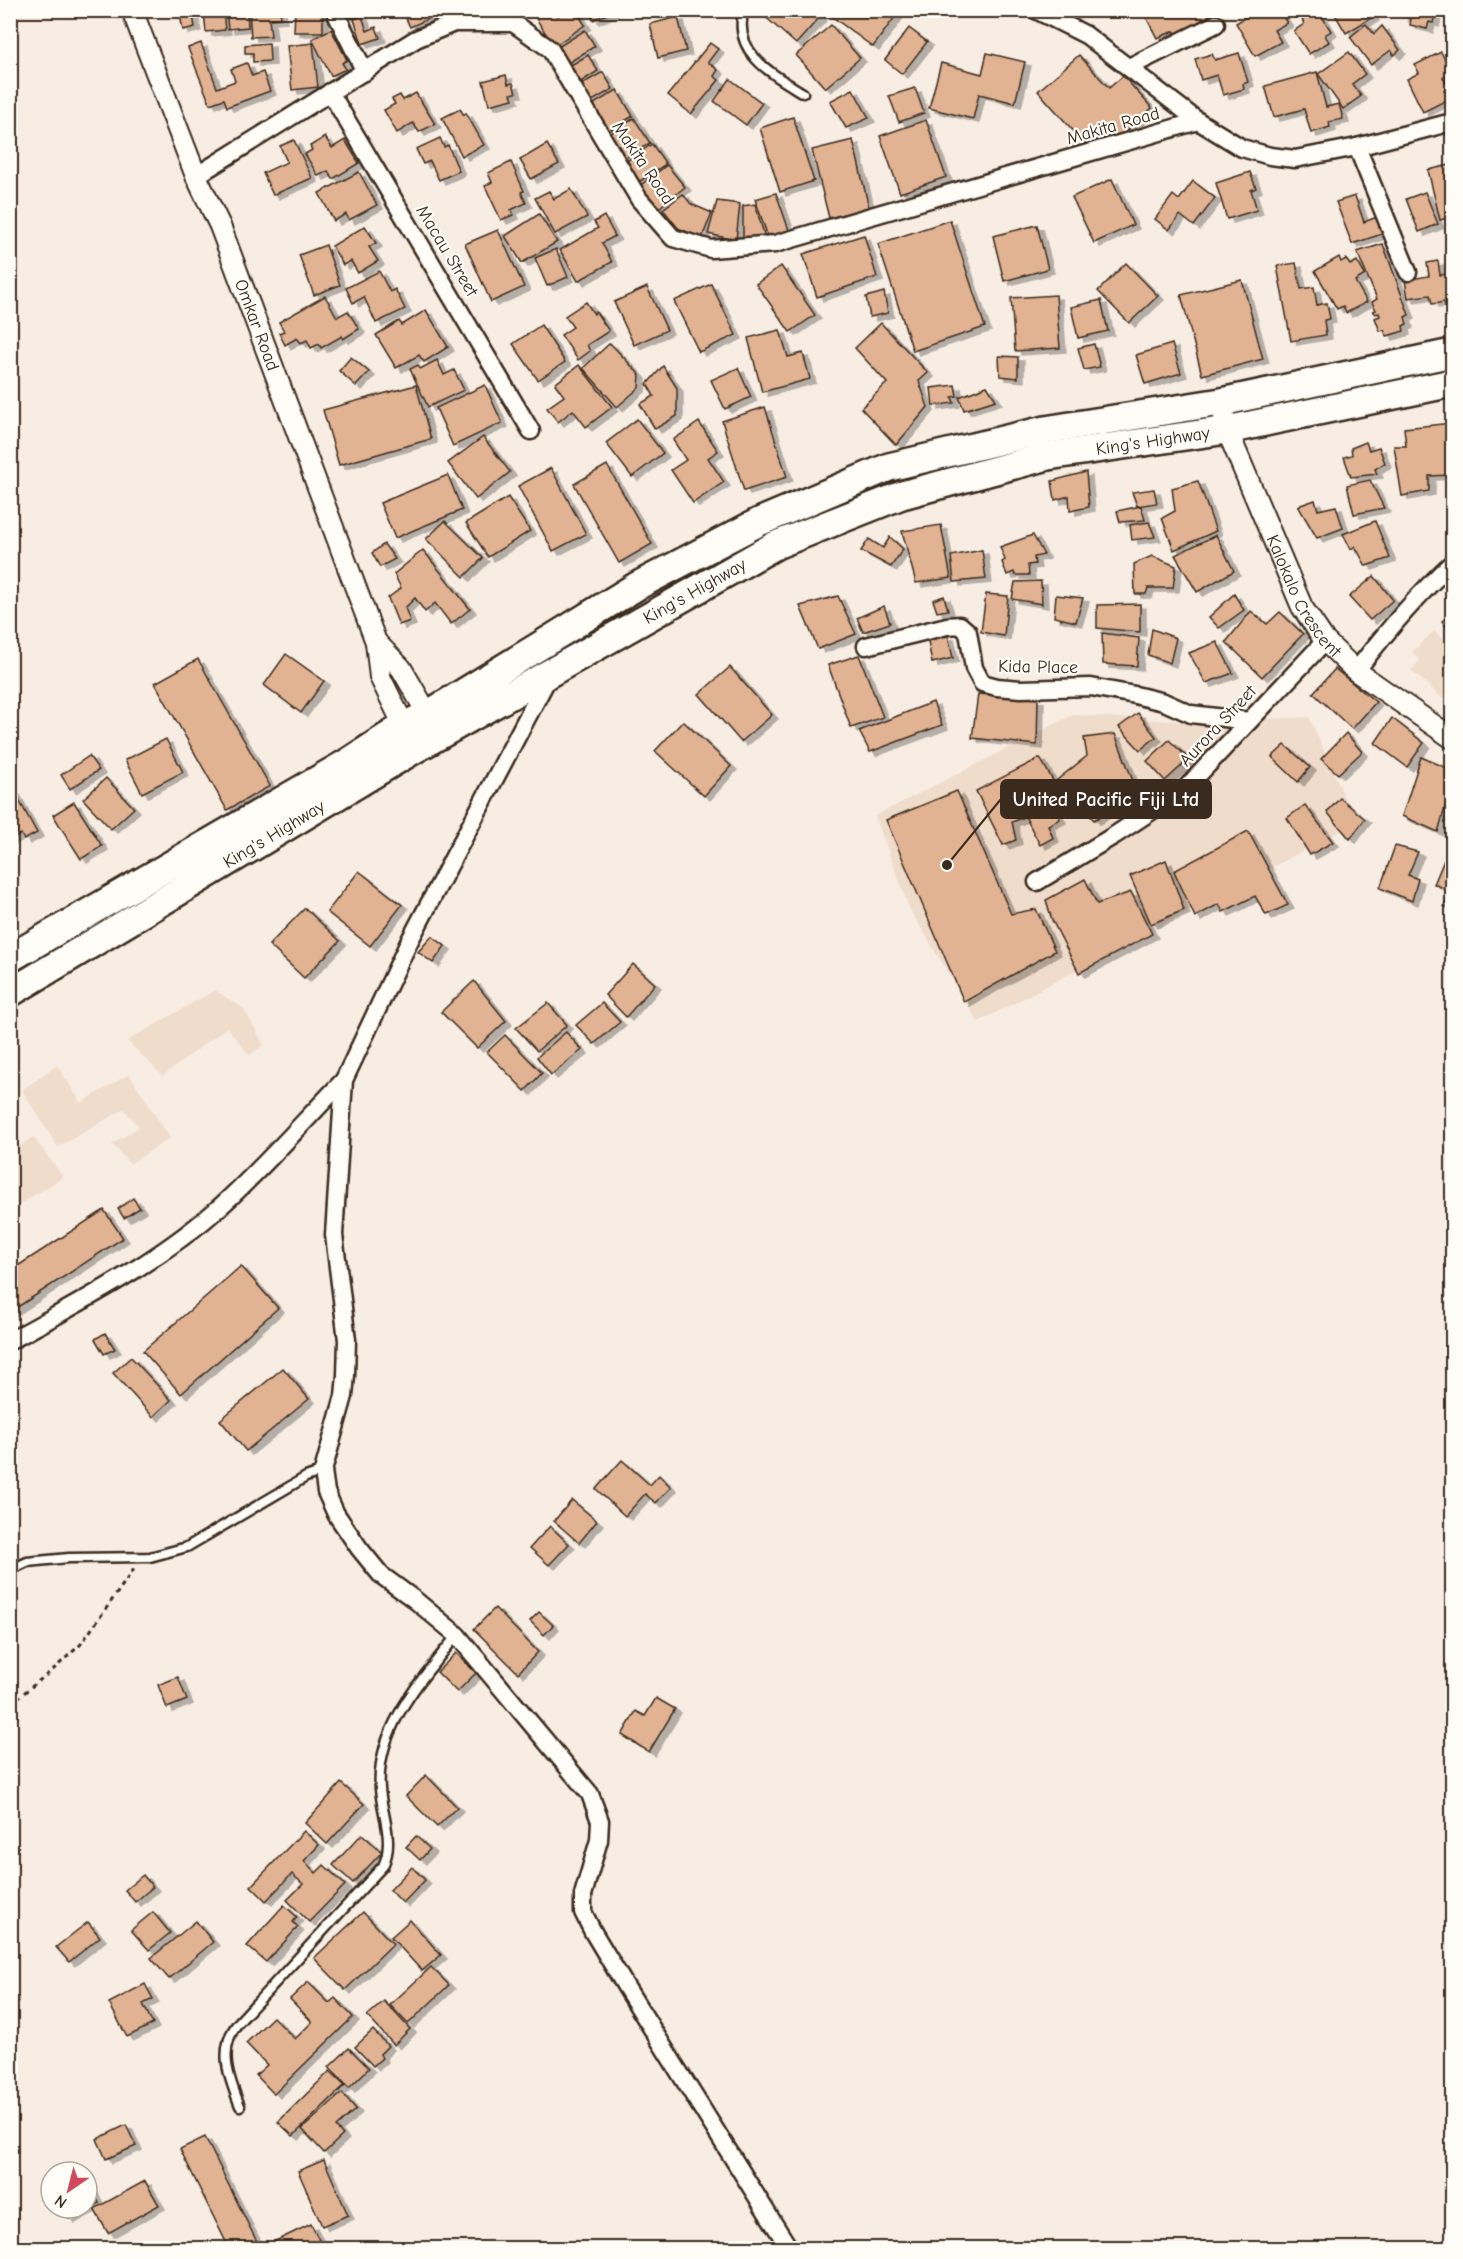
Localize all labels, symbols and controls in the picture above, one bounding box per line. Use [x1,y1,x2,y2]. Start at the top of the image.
street label: Makita Road [1064,103,1162,149]
street label: Makita Road [607,117,679,209]
street label: Macau Street [412,202,483,301]
street label: Omkar Road [230,276,284,374]
street label: King's Highway [1094,422,1212,459]
street label: Kalokalo Crescent [1262,532,1346,662]
street label: King's Highway [639,553,751,628]
street label: Kida Place [998,656,1078,678]
street label: Aurora Street [1175,680,1261,771]
callout: United Pacific Fiji Ltd [1001,780,1211,818]
text: United Pacific Fiji Ltd [1013,788,1199,811]
street label: King's Highway [219,795,329,873]
north arrow [39,2160,99,2220]
text: N [52,2191,70,2212]

